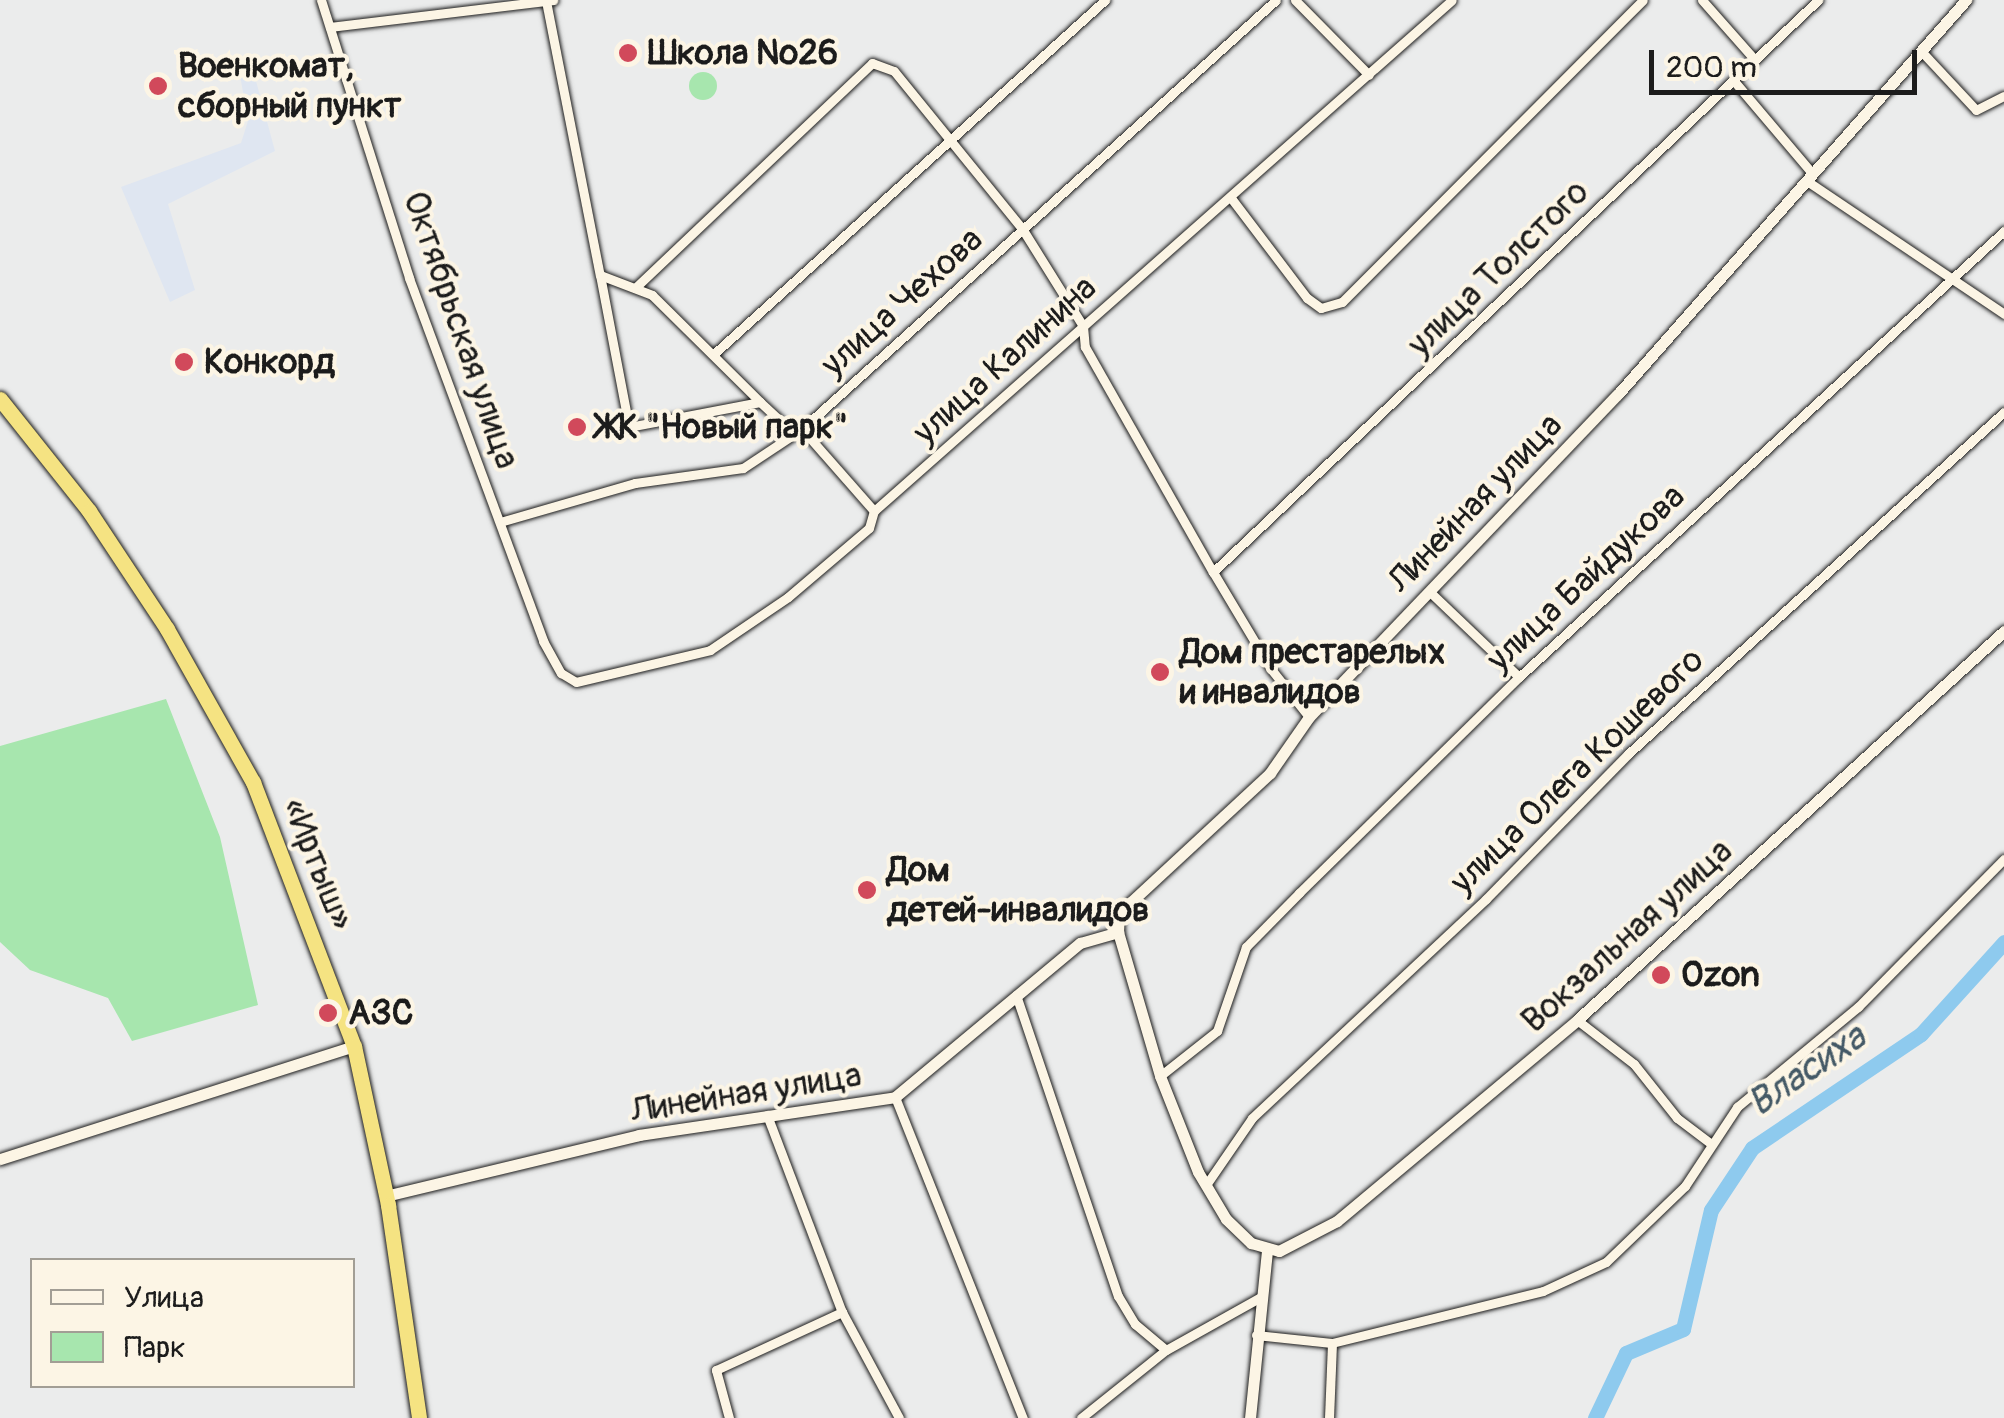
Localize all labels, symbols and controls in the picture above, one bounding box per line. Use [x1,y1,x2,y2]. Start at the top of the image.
scale bar [1654,30,1922,92]
place label: Школа №26 [648,32,838,74]
marker: Школа №26 [617,42,639,64]
place label: Военкомат, сборный пункт [178,45,401,127]
text: 200 m [1666,49,1757,86]
marker: Военкомат, сборный пункт [147,75,169,97]
street label: улица Толстого [1399,171,1597,365]
street label: Октябрьская улица [394,186,528,474]
street label: улица Чехова [813,219,991,385]
street label: улица Калинина [905,267,1105,453]
place label: Конкорд [204,341,335,383]
marker: Конкорд [173,351,195,373]
street label: Линейная улица [1379,405,1571,601]
place label: ЖК "Новый парк" [597,406,848,448]
marker: ЖК "Новый парк" [566,416,588,438]
street label: улица Байдукова [1478,476,1694,680]
place label: Дом престарелых и инвалидов [1180,631,1445,713]
street label: улица Олега Кошевого [1442,639,1712,903]
marker: Дом престарелых и инвалидов [1149,661,1171,683]
street label: «Иртыш» [273,792,363,936]
street label: Вокзальная улица [1513,830,1741,1042]
place label: Дом детей-инвалидов [887,849,1149,931]
marker: Дом детей-инвалидов [856,879,878,901]
place label: Ozon [1681,954,1760,996]
marker: Ozon [1650,964,1672,986]
place label: АЗС [348,992,413,1034]
marker: АЗС [317,1002,339,1024]
water label: Власиха [1740,1015,1874,1127]
street label: Линейная улица [628,1054,864,1132]
legend [30,1258,355,1388]
text: Улица [124,1279,204,1316]
text: Парк [124,1329,186,1366]

